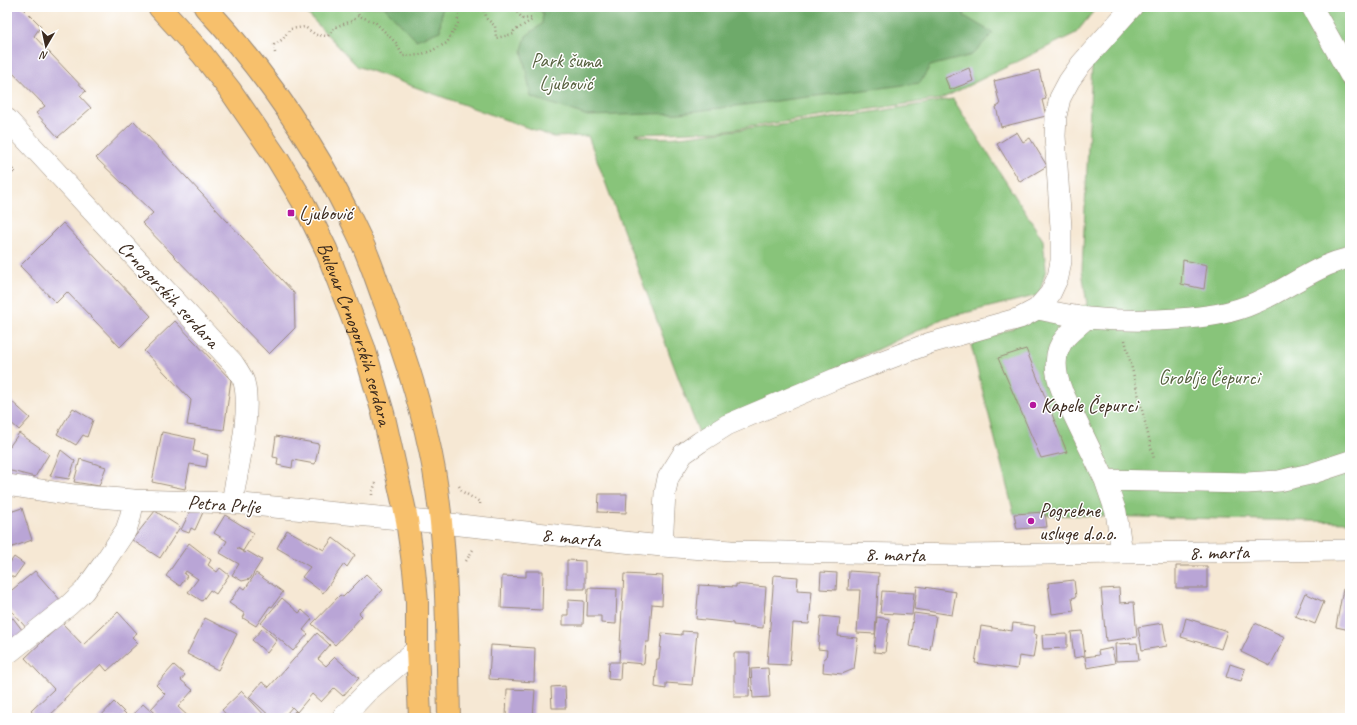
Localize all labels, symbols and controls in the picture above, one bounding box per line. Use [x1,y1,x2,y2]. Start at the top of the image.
north arrow [26,26,66,66]
text: N [38,48,49,63]
park label: Park šuma Ljubović [531,48,603,96]
place label: Ljubović [299,201,355,226]
marker: Ljubović [286,208,296,218]
street label: Crnogorskih serdara [112,235,226,355]
street label: Bulevar Crnogorskih serdara [311,238,398,430]
park label: Groblje Čepurci [1159,365,1262,390]
place label: Kapele Čepurci [1041,393,1139,418]
marker: Kapele Čepurci [1028,400,1038,410]
street label: Petra Prlje [187,490,262,520]
place label: Pogrebne usluge d.o.o. [1039,498,1116,546]
marker: Pogrebne usluge d.o.o. [1026,516,1036,526]
street label: 8. marta [540,522,604,553]
street label: 8. marta [1189,539,1251,566]
street label: 8. marta [865,541,927,568]

